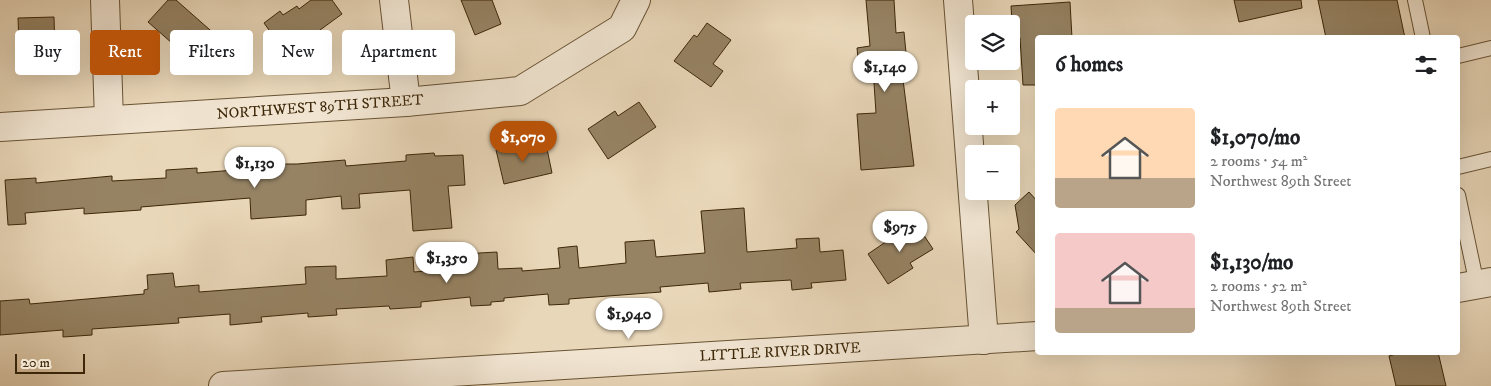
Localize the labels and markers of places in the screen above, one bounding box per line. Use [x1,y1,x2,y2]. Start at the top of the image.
pin: $1,140 [844,51,926,93]
pin: $1,070 [482,120,564,163]
pin: $1,130 [214,146,296,189]
pin: $975 [870,210,930,253]
pin: $1,350 [406,242,488,284]
pin: $1,940 [588,298,670,340]

